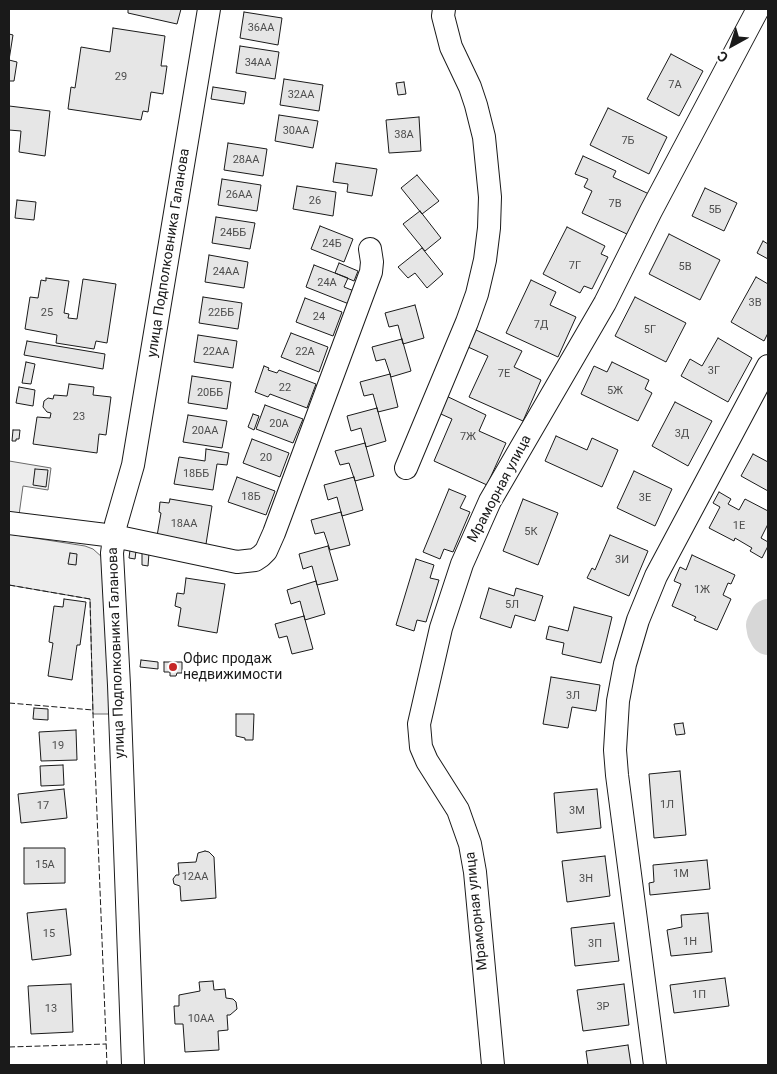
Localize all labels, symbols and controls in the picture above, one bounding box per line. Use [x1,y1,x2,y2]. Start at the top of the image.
north arrow [707,20,757,70]
house number: 36АА [248,21,274,35]
text: С [714,48,731,66]
house number: 34АА [245,56,271,70]
house number: 29 [115,70,127,84]
house number: 7А [668,78,682,92]
house number: 32АА [288,88,314,102]
house number: 30АА [283,124,309,138]
house number: 38А [394,128,414,142]
house number: 7Б [621,134,635,148]
street label: улица Подполковника Галанова [144,147,194,359]
house number: 28АА [233,153,259,167]
house number: 26АА [226,188,252,202]
house number: 26 [309,194,321,208]
house number: 7В [608,197,622,211]
house number: 5Б [708,203,722,217]
house number: 24ББ [220,226,246,240]
house number: 24Б [322,237,342,251]
house number: 7Г [569,259,581,273]
house number: 5В [678,260,692,274]
house number: 24АА [213,265,239,279]
house number: 24А [317,276,337,290]
house number: 3В [748,296,762,310]
house number: 25 [41,306,53,320]
house number: 22ББ [208,306,234,320]
house number: 24 [313,310,325,324]
house number: 7Д [534,318,548,332]
house number: 5Г [644,323,656,337]
house number: 22АА [203,345,229,359]
house number: 22А [295,345,315,359]
house number: 3Г [708,364,720,378]
house number: 7Е [498,367,510,381]
house number: 22 [279,381,291,395]
house number: 5Ж [607,384,623,398]
house number: 20ББ [197,386,223,400]
house number: 23 [73,410,85,424]
house number: 20А [269,417,289,431]
house number: 20АА [192,424,218,438]
house number: 3Д [675,427,689,441]
house number: 7Ж [460,430,476,444]
street label: Мраморная улица [465,432,535,546]
house number: 20 [260,451,272,465]
house number: 18ББ [183,467,209,481]
house number: 18Б [241,490,261,504]
house number: 3Е [639,491,651,505]
house number: 18АА [171,517,197,531]
house number: 1Е [733,519,745,533]
house number: 5К [524,525,538,539]
street label: улица Подполковника Галанова [105,547,129,759]
house number: 3И [615,553,629,567]
house number: 1Ж [694,583,710,597]
house number: 5Л [505,598,519,612]
place label: Офис продаж недвижимости [183,651,282,684]
marker: Офис продаж недвижимости [167,661,179,673]
house number: 3Л [566,689,580,703]
house number: 19 [52,739,64,753]
house number: 1Л [660,798,674,812]
house number: 17 [37,799,49,813]
house number: 3М [569,804,585,818]
street label: Мраморная улица [462,851,492,971]
house number: 15А [35,858,55,872]
house number: 1М [673,867,689,881]
house number: 12АА [182,870,208,884]
house number: 3Н [579,872,593,886]
house number: 15 [43,927,55,941]
house number: 1Н [683,935,697,949]
house number: 3П [588,937,602,951]
house number: 1П [692,988,706,1002]
house number: 3Р [596,1000,610,1014]
house number: 13 [45,1002,57,1016]
house number: 10АА [188,1012,214,1026]

